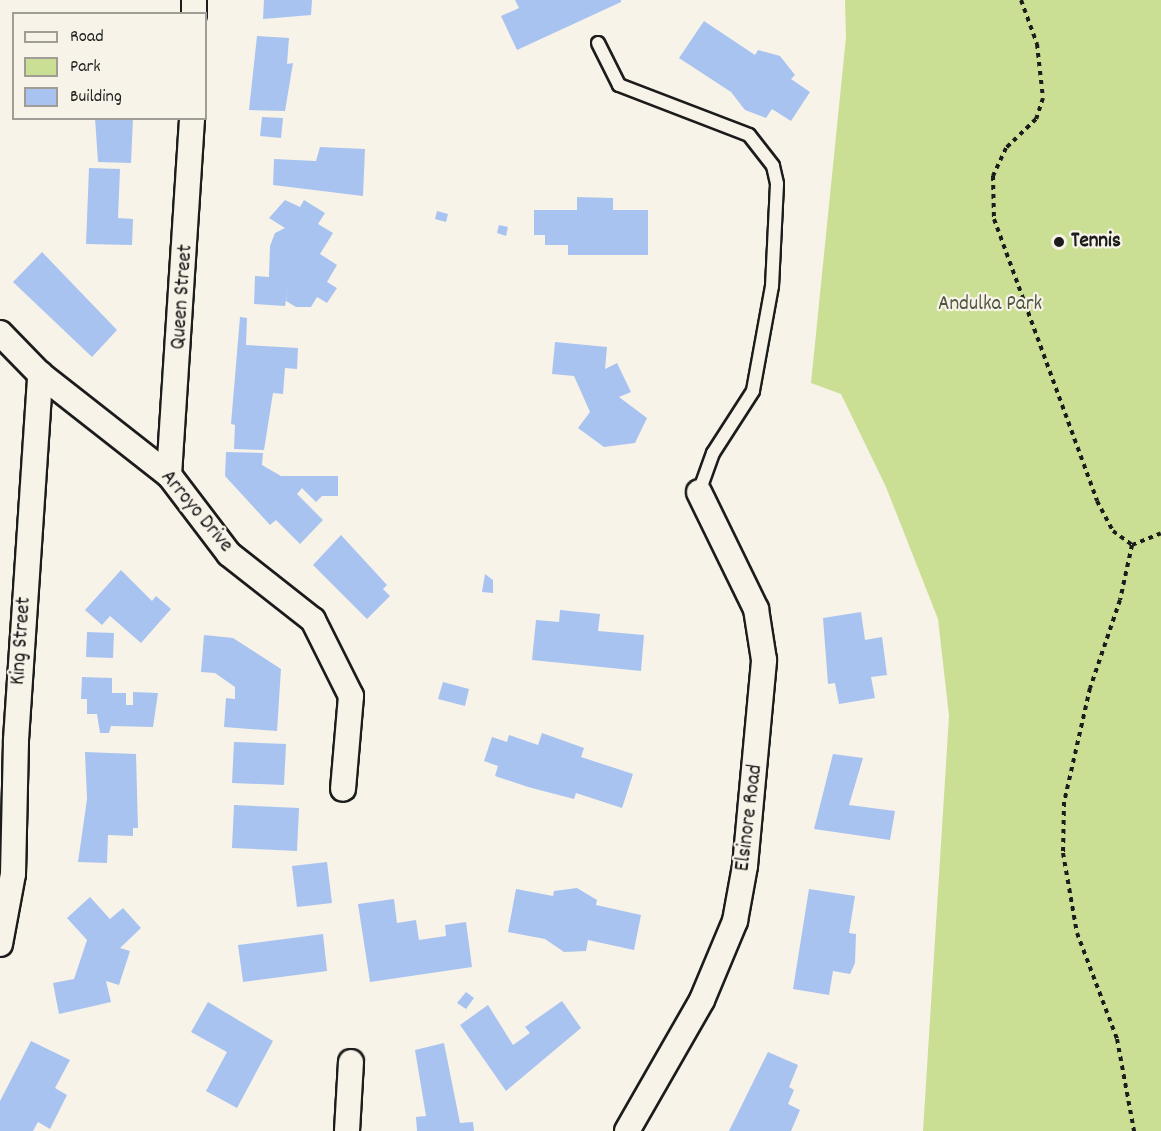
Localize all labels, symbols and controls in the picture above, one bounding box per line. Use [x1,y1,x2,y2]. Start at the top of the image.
legend [12,12,207,120]
text: Road [70,25,104,50]
text: Park [70,55,101,80]
text: Building [70,85,122,110]
place label: Tennis [1071,229,1121,255]
marker: Tennis [1052,235,1066,249]
street label: Queen Street [167,244,199,350]
park label: Andulka Park [938,292,1042,318]
street label: Arroyo Drive [154,466,238,558]
street label: King Street [6,596,38,686]
street label: Elsinore Road [731,763,769,873]

